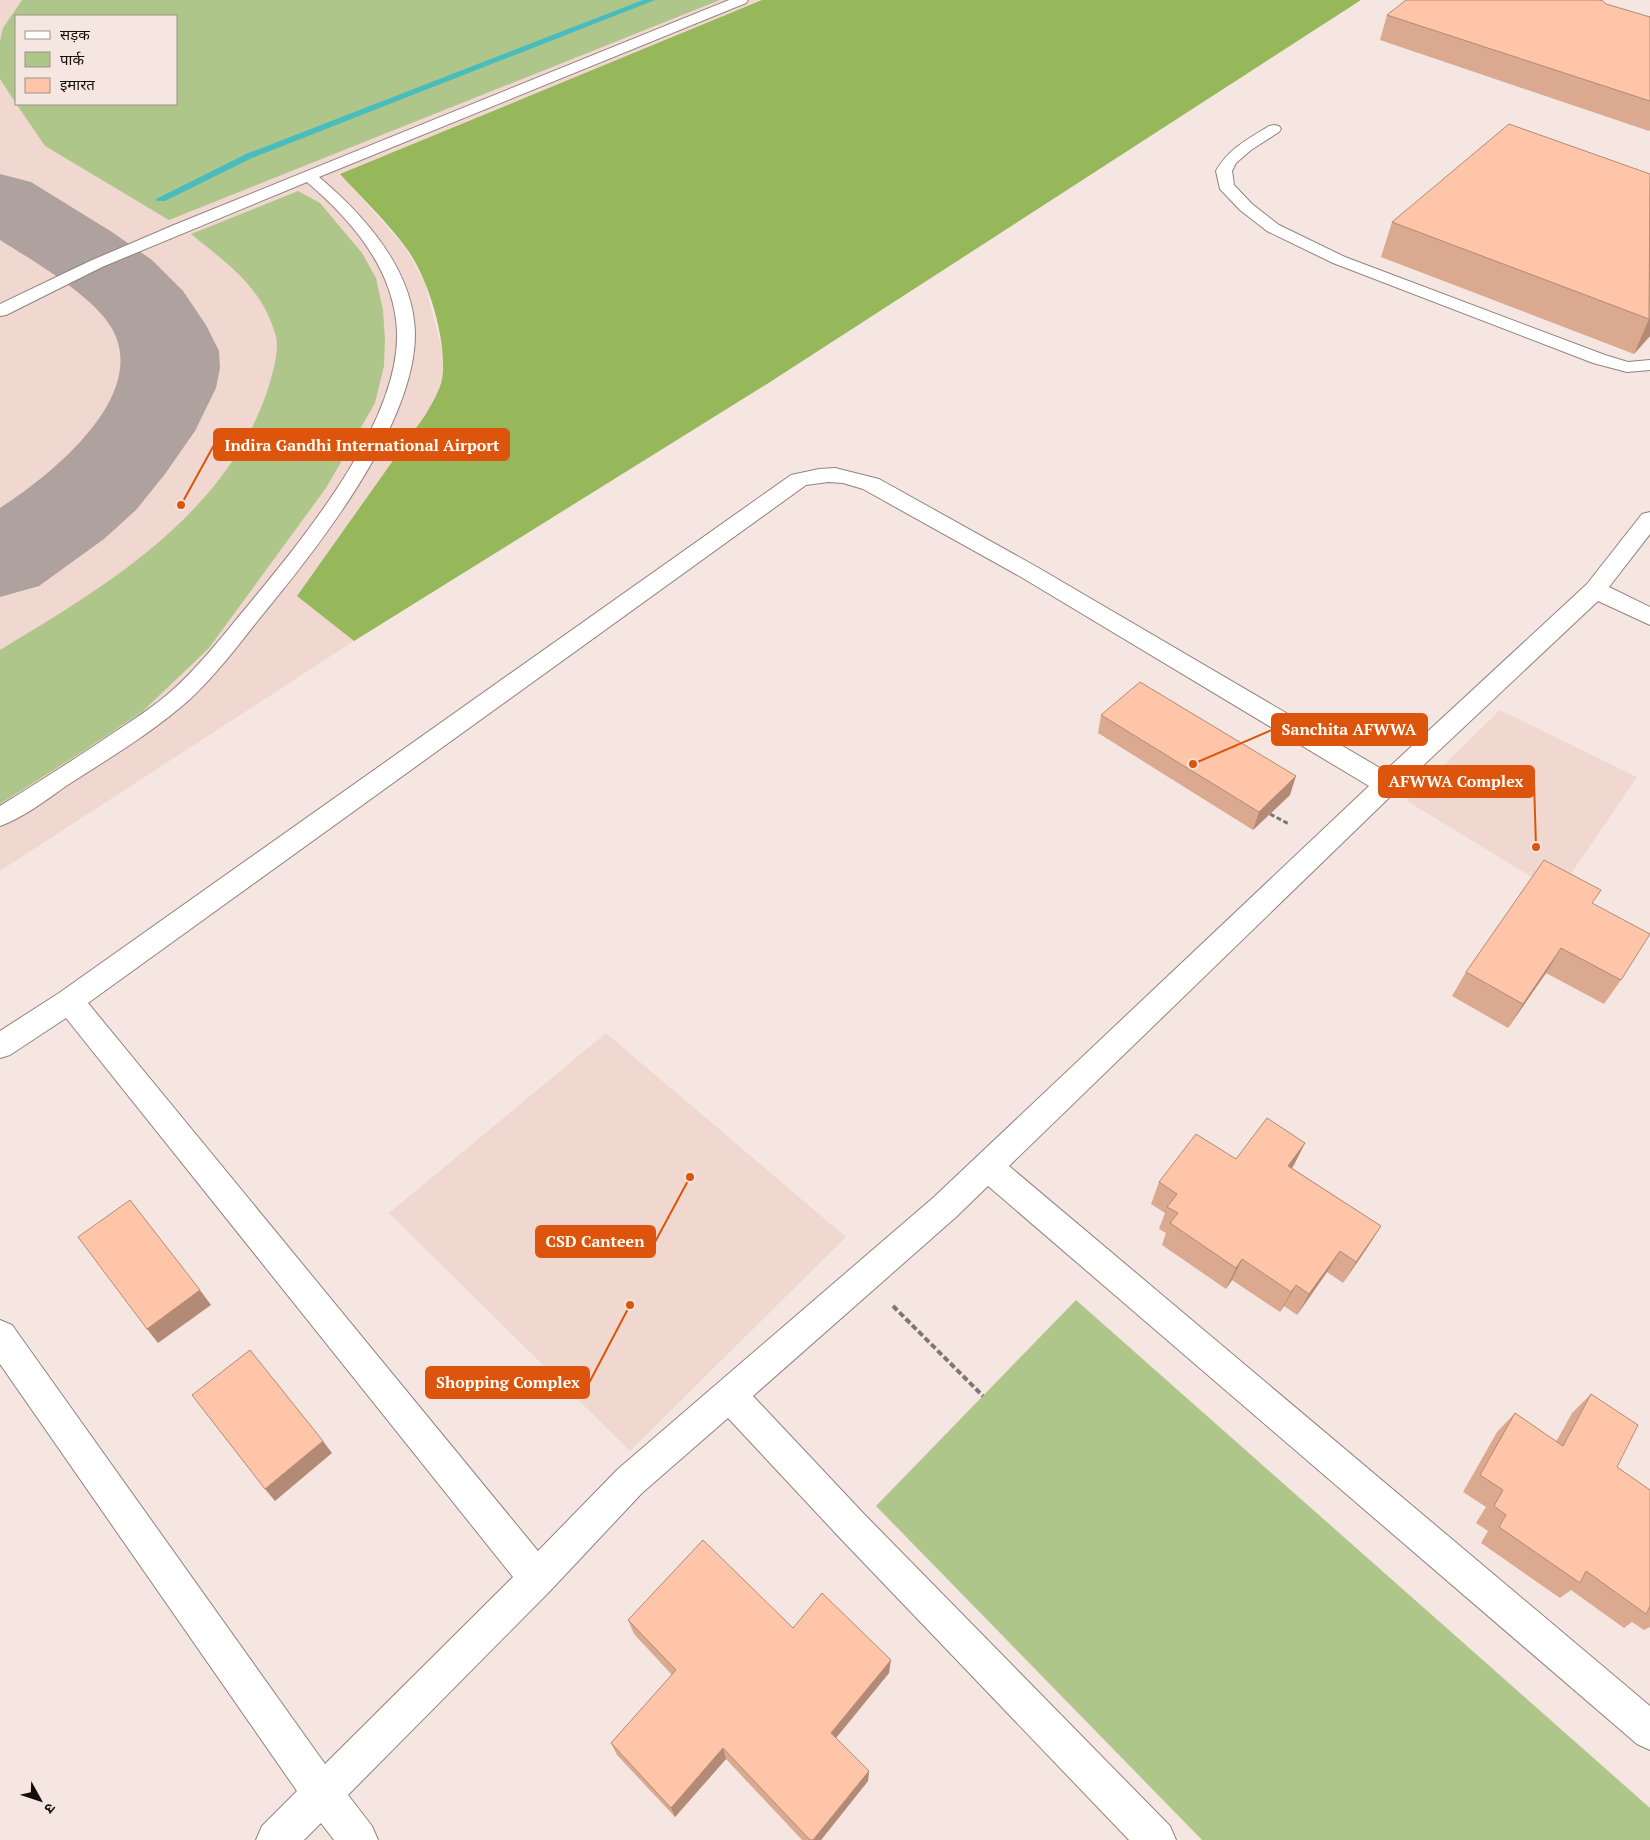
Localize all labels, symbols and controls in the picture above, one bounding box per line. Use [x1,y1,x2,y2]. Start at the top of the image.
legend [15,15,178,105]
text: सड़क [60,24,90,44]
text: पार्क [60,49,84,69]
text: इमारत [60,74,95,94]
callout: Indira Gandhi International Airport [214,429,509,460]
text: Indira Gandhi International Airport [225,434,500,456]
callout: Sanchita AFWWA [1272,714,1427,745]
text: Sanchita AFWWA [1282,718,1417,740]
callout: AFWWA Complex [1379,766,1534,797]
text: AFWWA Complex [1389,770,1523,792]
callout: CSD Canteen [536,1226,655,1257]
text: CSD Canteen [546,1230,645,1252]
callout: Shopping Complex [426,1367,589,1398]
text: Shopping Complex [436,1371,580,1393]
north arrow [15,1775,65,1825]
text: उ [40,1799,60,1819]

